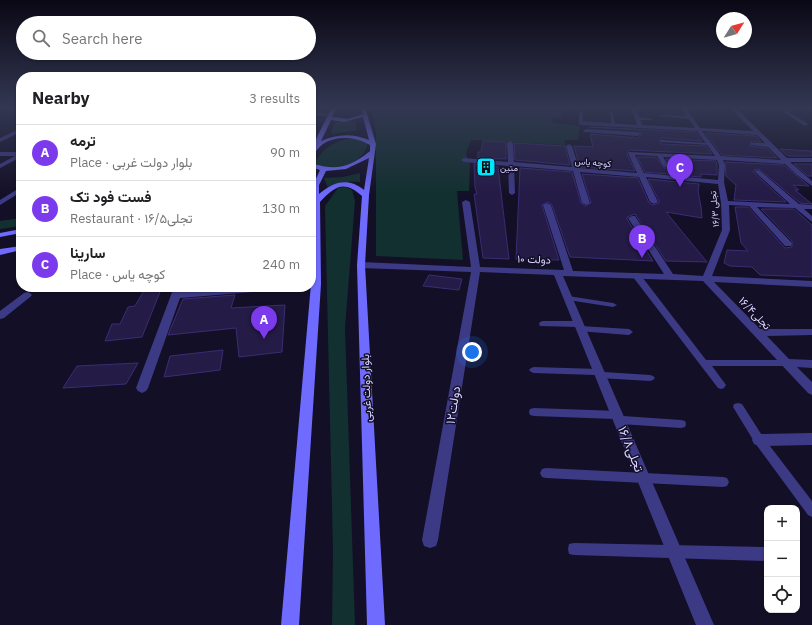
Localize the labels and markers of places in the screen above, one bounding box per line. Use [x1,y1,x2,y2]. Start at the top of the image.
pin: C [667,154,693,187]
building icon: متین [475,156,497,178]
place label: متین [500,162,518,173]
pin: B [629,225,655,258]
pin: A [251,306,277,339]

